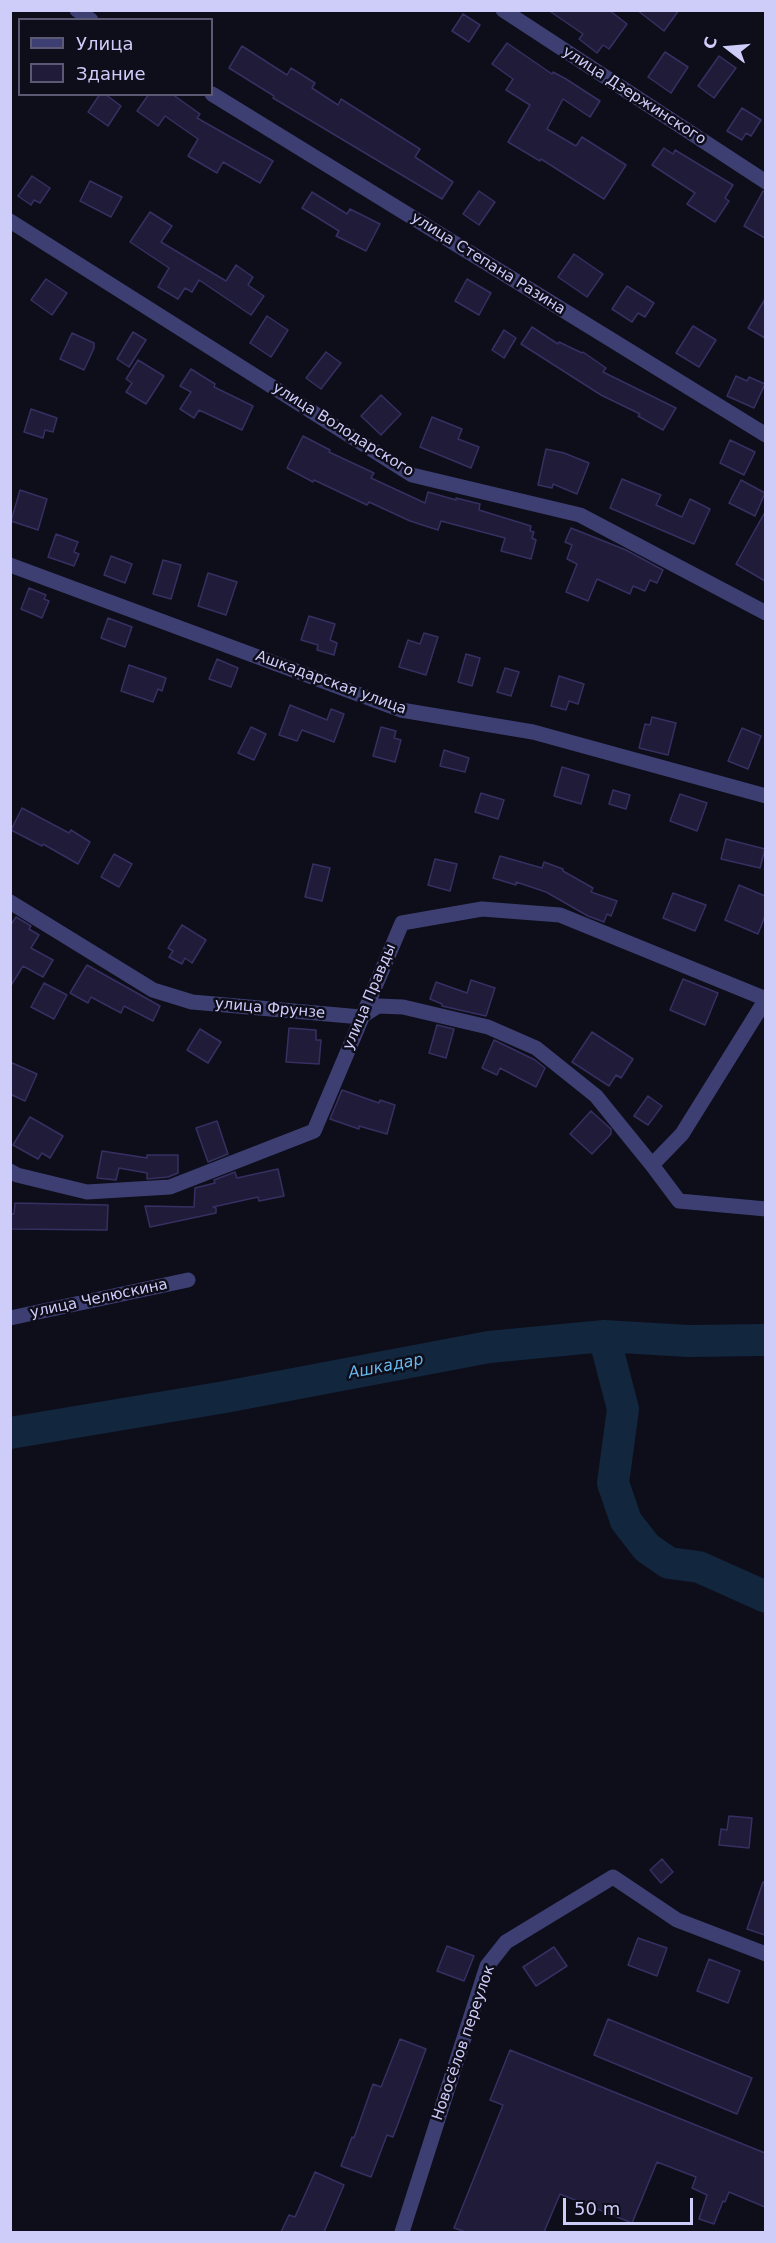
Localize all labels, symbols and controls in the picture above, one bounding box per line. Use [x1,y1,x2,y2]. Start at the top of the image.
legend [18,18,213,96]
north arrow [698,18,758,78]
text: Улица [76,33,133,54]
text: С [699,35,721,51]
street label: улица Дзержинского [559,43,709,149]
text: Здание [76,63,146,84]
street label: улица Степана Разина [408,209,568,319]
street label: улица Володарского [269,379,417,481]
street label: Ашкадарская улица [253,647,409,719]
street label: улица Правды [340,941,400,1053]
street label: улица Фрунзе [214,995,326,1023]
street label: улица Челюскина [29,1276,169,1322]
water label: Ашкадар [347,1350,425,1384]
street label: Новосёлов переулок [429,1963,499,2123]
scale bar [566,2186,696,2224]
text: 50 m [574,2198,620,2219]

